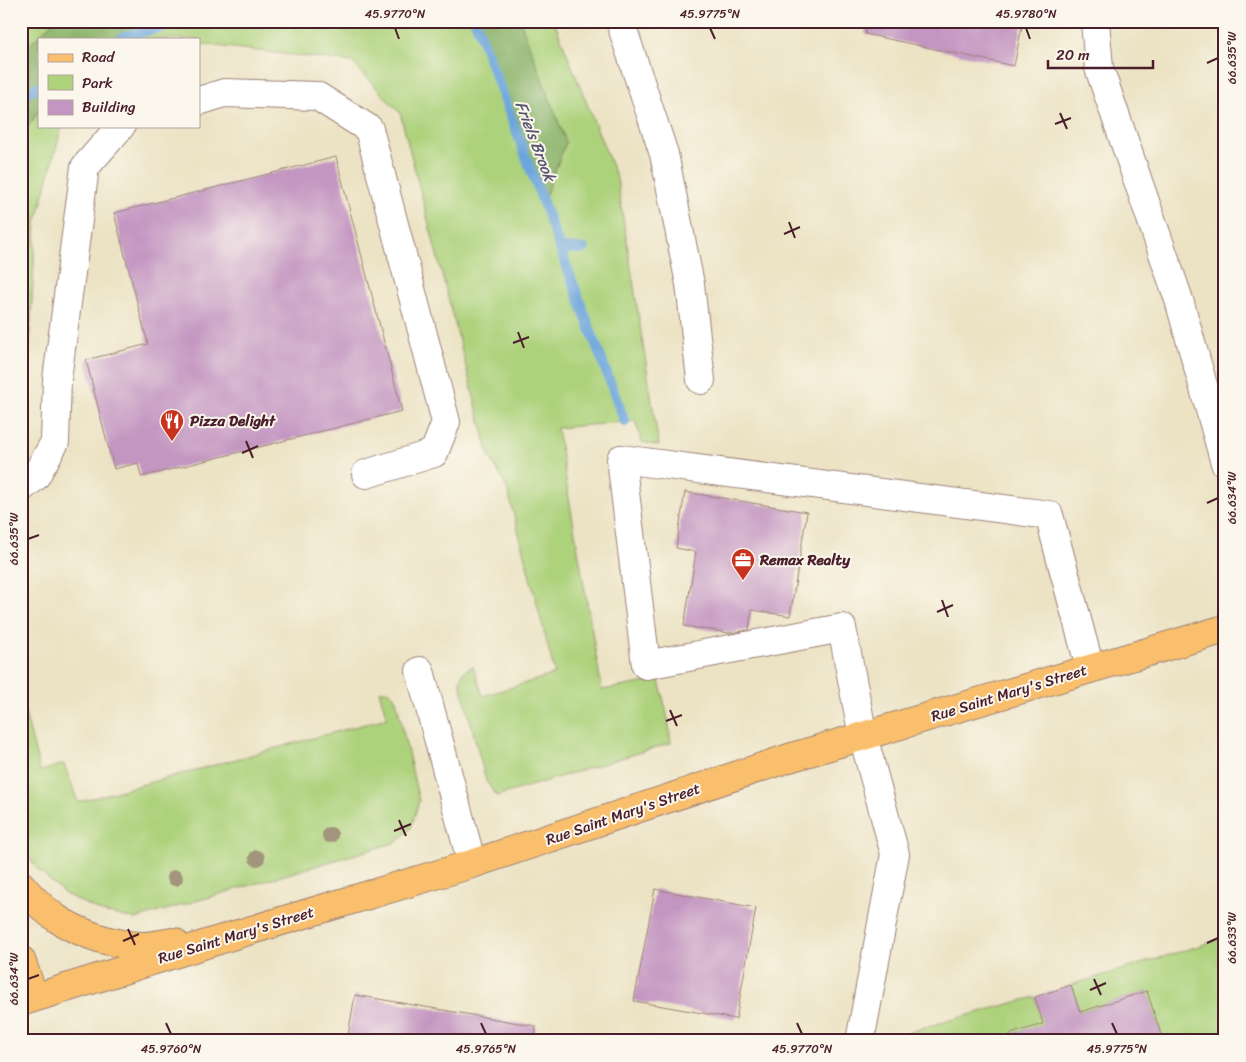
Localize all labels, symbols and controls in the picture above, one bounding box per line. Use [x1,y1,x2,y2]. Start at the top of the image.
text: 45.9770°N [365,3,426,25]
text: 45.9775°N [680,3,741,25]
text: 45.9780°N [996,3,1057,25]
text: 66.635°W [1221,31,1243,84]
legend [38,38,200,128]
scale bar [1048,38,1154,70]
text: 20 m [1056,42,1090,68]
text: Road [82,44,115,70]
text: Park [82,70,113,96]
text: Building [82,94,136,120]
water label: Friels Brook [507,97,565,188]
restaurant icon: Pizza Delight [159,408,185,442]
place label: Pizza Delight [190,408,276,434]
text: 66.634°W [1221,471,1243,524]
text: 66.635°W [3,512,25,565]
office icon: Remax Realty [730,547,756,581]
place label: Remax Realty [759,547,851,573]
street label: Rue Saint Mary's Street [928,657,1091,729]
street label: Rue Saint Mary's Street [542,775,704,853]
street label: Rue Saint Mary's Street [155,899,318,971]
text: 66.633°W [1221,911,1243,964]
text: 66.634°W [3,952,25,1005]
text: 45.9760°N [141,1038,202,1060]
text: 45.9765°N [456,1038,517,1060]
text: 45.9770°N [772,1038,833,1060]
text: 45.9775°N [1087,1038,1148,1060]

